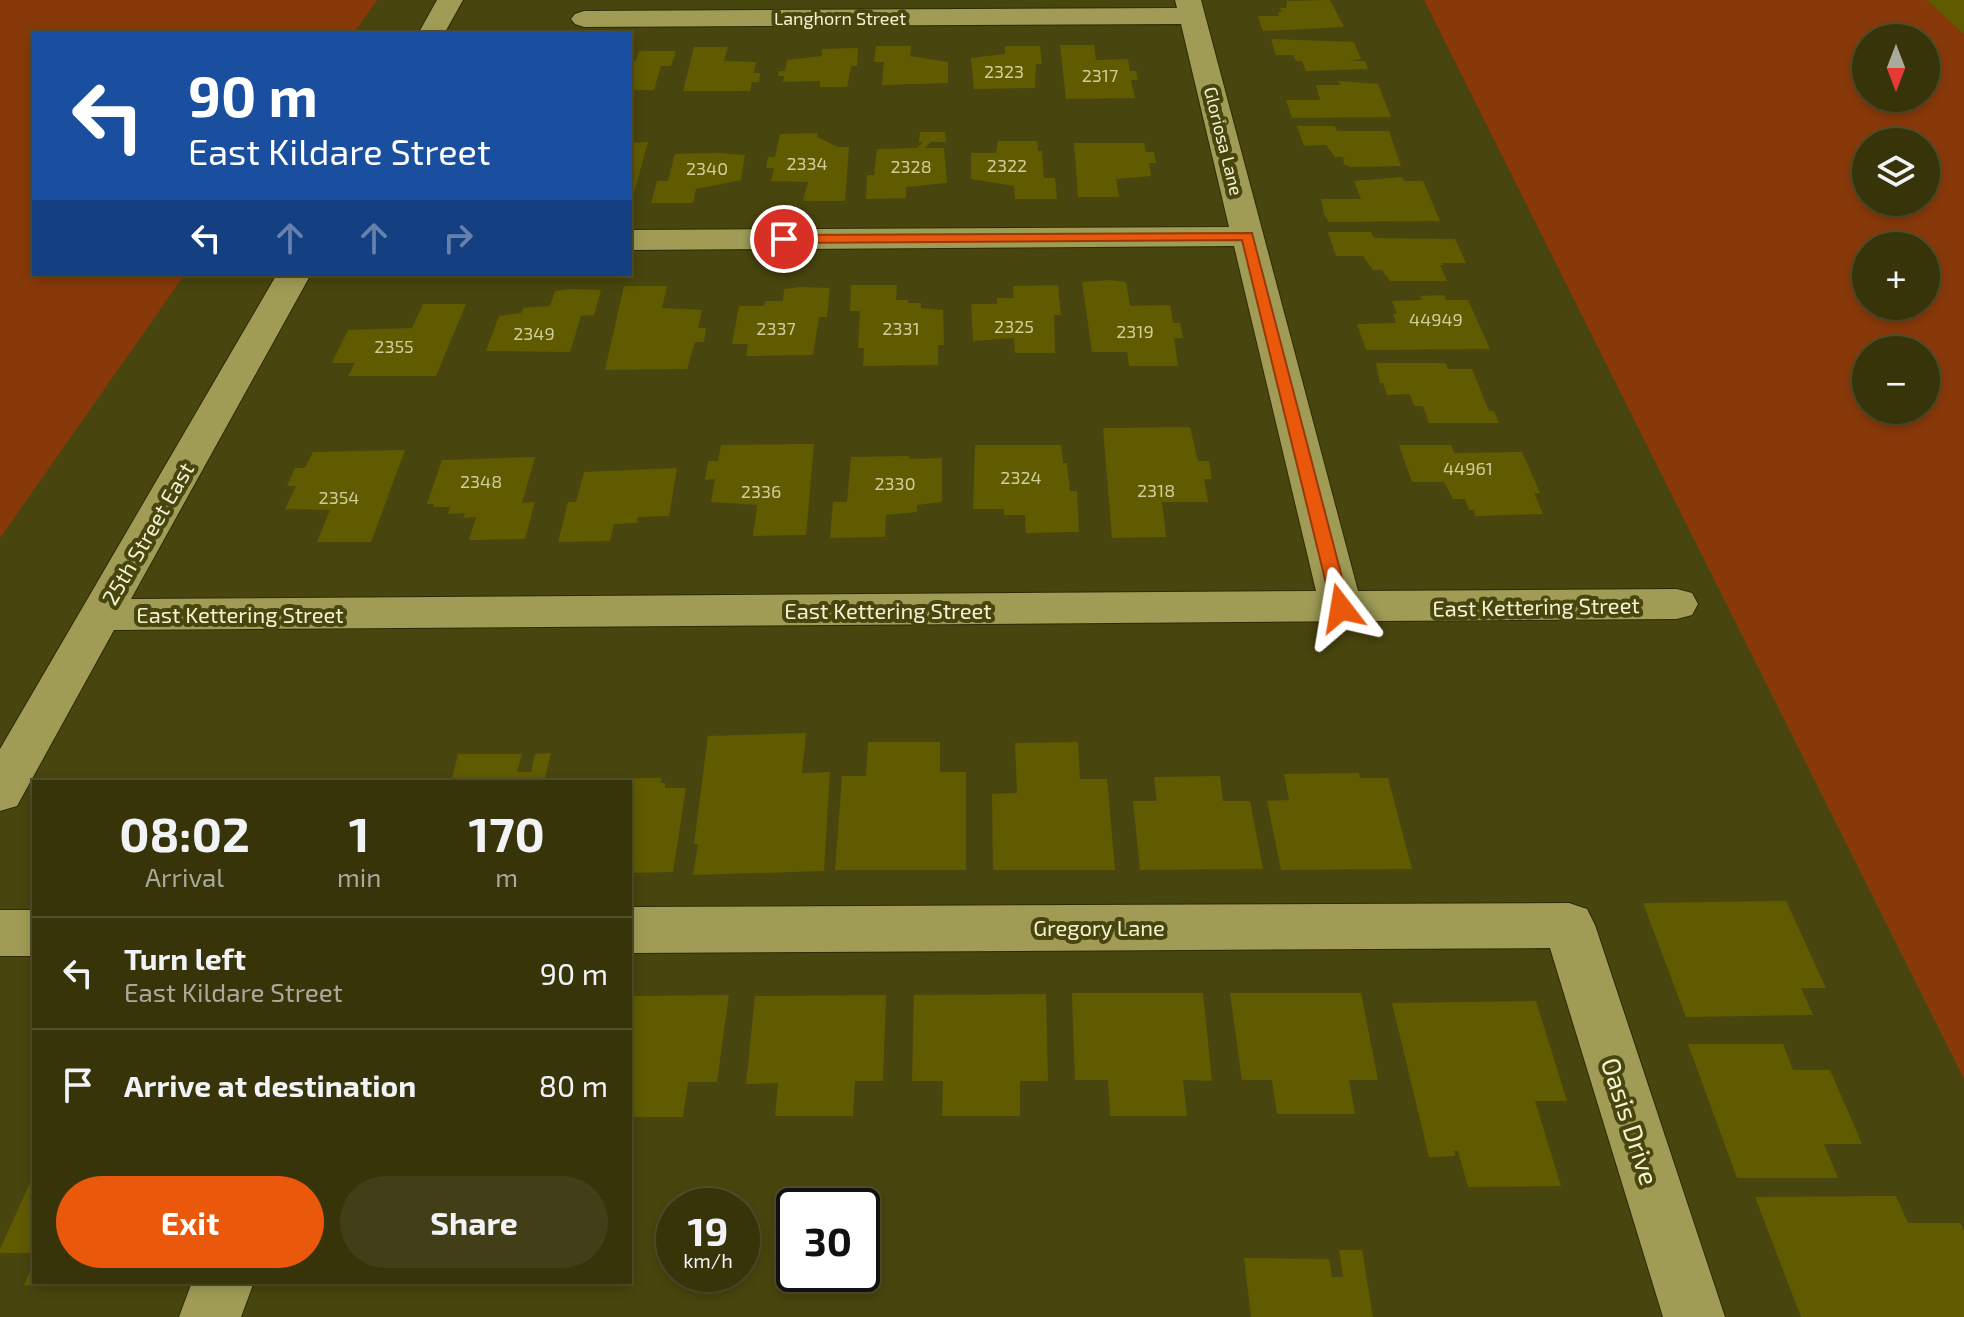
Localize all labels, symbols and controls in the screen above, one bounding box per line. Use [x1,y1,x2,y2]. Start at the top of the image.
street label: Langhorn Street [774,7,906,29]
north arrow [1852,24,1940,112]
map controls [1852,24,1940,424]
house number: 2323 [984,60,1024,82]
text: 90 m [188,61,318,128]
icon: left [56,64,160,168]
house number: 2317 [1082,64,1118,86]
street label: Gloriosa Lane [1200,84,1248,198]
button: layers [1852,128,1940,216]
text: East Kildare Street [188,129,491,172]
house number: 2334 [786,152,828,174]
house number: 2322 [987,154,1027,176]
house number: 2328 [890,155,932,177]
house number: 2340 [686,157,728,179]
pin [750,205,818,273]
icon: left [184,216,228,260]
icon: ahead [268,216,312,260]
icon: ahead [352,216,396,260]
icon: right [436,216,480,260]
icon: arrive [762,217,806,261]
button: + [1852,232,1940,320]
house number: 44949 [1409,308,1463,330]
house number: 2325 [994,315,1034,337]
house number: 2337 [756,317,796,339]
house number: 2331 [882,317,920,339]
house number: 2319 [1116,320,1154,342]
house number: 2349 [513,322,555,344]
house number: 2355 [374,335,414,357]
button: − [1852,336,1940,424]
street label: 25th Street East [96,457,198,609]
house number: 44961 [1443,457,1493,479]
house number: 2324 [1000,466,1042,488]
house number: 2348 [460,470,502,492]
house number: 2330 [875,472,916,494]
house number: 2318 [1137,479,1175,501]
house number: 2336 [741,480,781,502]
house number: 2354 [319,486,359,508]
position arrow [1299,566,1383,650]
street label: East Kettering Street [1432,591,1640,621]
street label: East Kettering Street [784,597,992,623]
street label: East Kettering Street [136,601,344,627]
text: 08:02 [119,804,250,862]
text: 1 [349,804,370,862]
text: 170 [468,804,545,862]
text: Arrival [145,861,224,892]
text: min [337,861,381,892]
text: m [495,861,518,892]
street label: Gregory Lane [1033,914,1165,940]
text: Turn left [124,940,246,976]
icon: left [56,951,100,995]
text: 90 m [540,955,608,991]
text: East Kildare Street [124,976,343,1007]
street label: Oasis Drive [1596,1053,1666,1189]
icon: arrive [56,1063,100,1107]
text: Arrive at destination [124,1067,416,1103]
text: 80 m [539,1067,608,1103]
button: Exit [56,1176,324,1268]
button: Share [340,1176,608,1268]
speed limit sign: 30 [776,1188,880,1292]
text: 19 [688,1206,728,1254]
text: km/h [683,1248,733,1272]

